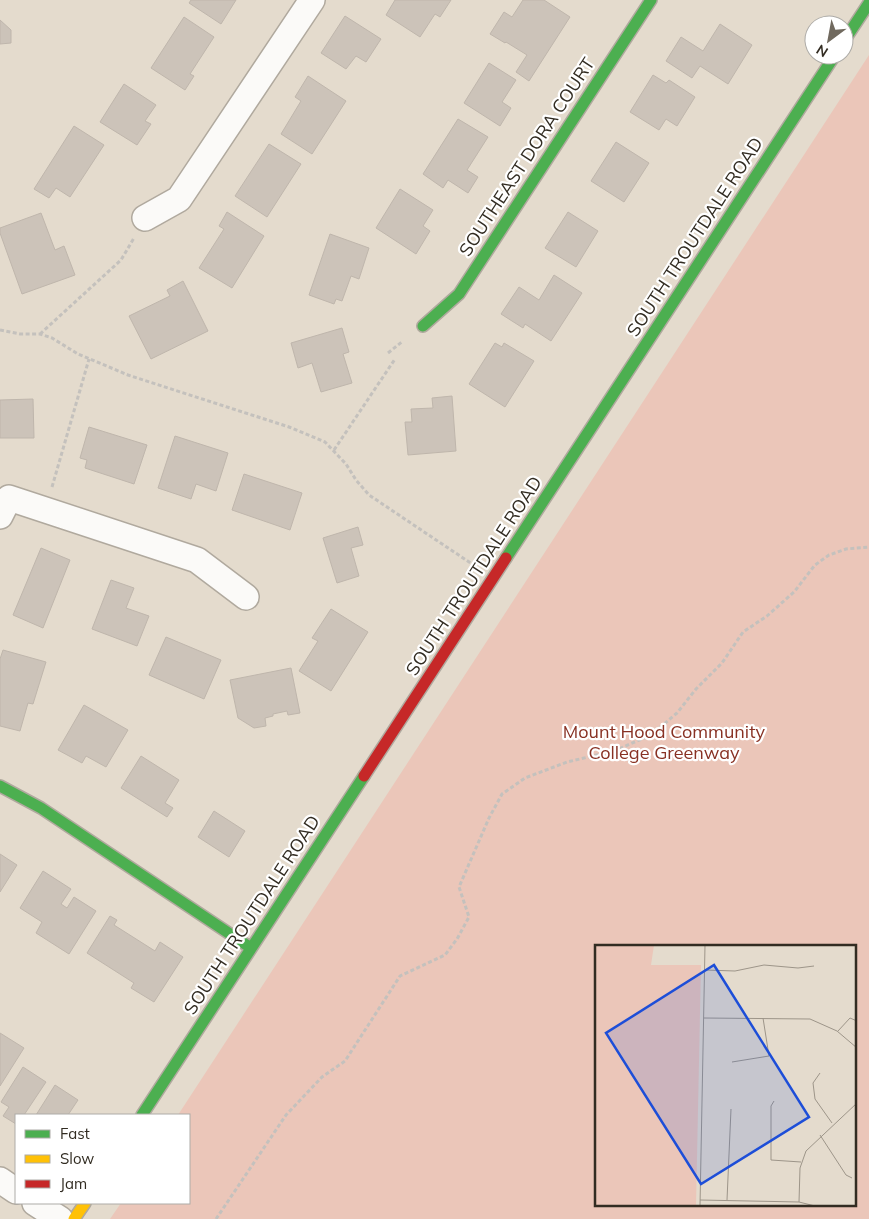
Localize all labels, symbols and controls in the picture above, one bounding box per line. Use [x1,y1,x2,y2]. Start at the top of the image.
north arrow [804,15,854,65]
text: N [813,41,831,61]
street label: SOUTHEAST DORA COURT [454,53,600,260]
street label: SOUTH TROUTDALE ROAD [621,133,768,341]
street label: SOUTH TROUTDALE ROAD [400,472,547,680]
park label: Mount Hood Community College Greenway [563,720,766,764]
street label: SOUTH TROUTDALE ROAD [178,811,325,1019]
inset map [595,945,856,1206]
legend [15,1114,190,1204]
text: Fast [60,1124,90,1143]
text: Slow [60,1149,94,1168]
text: Jam [60,1174,87,1193]

